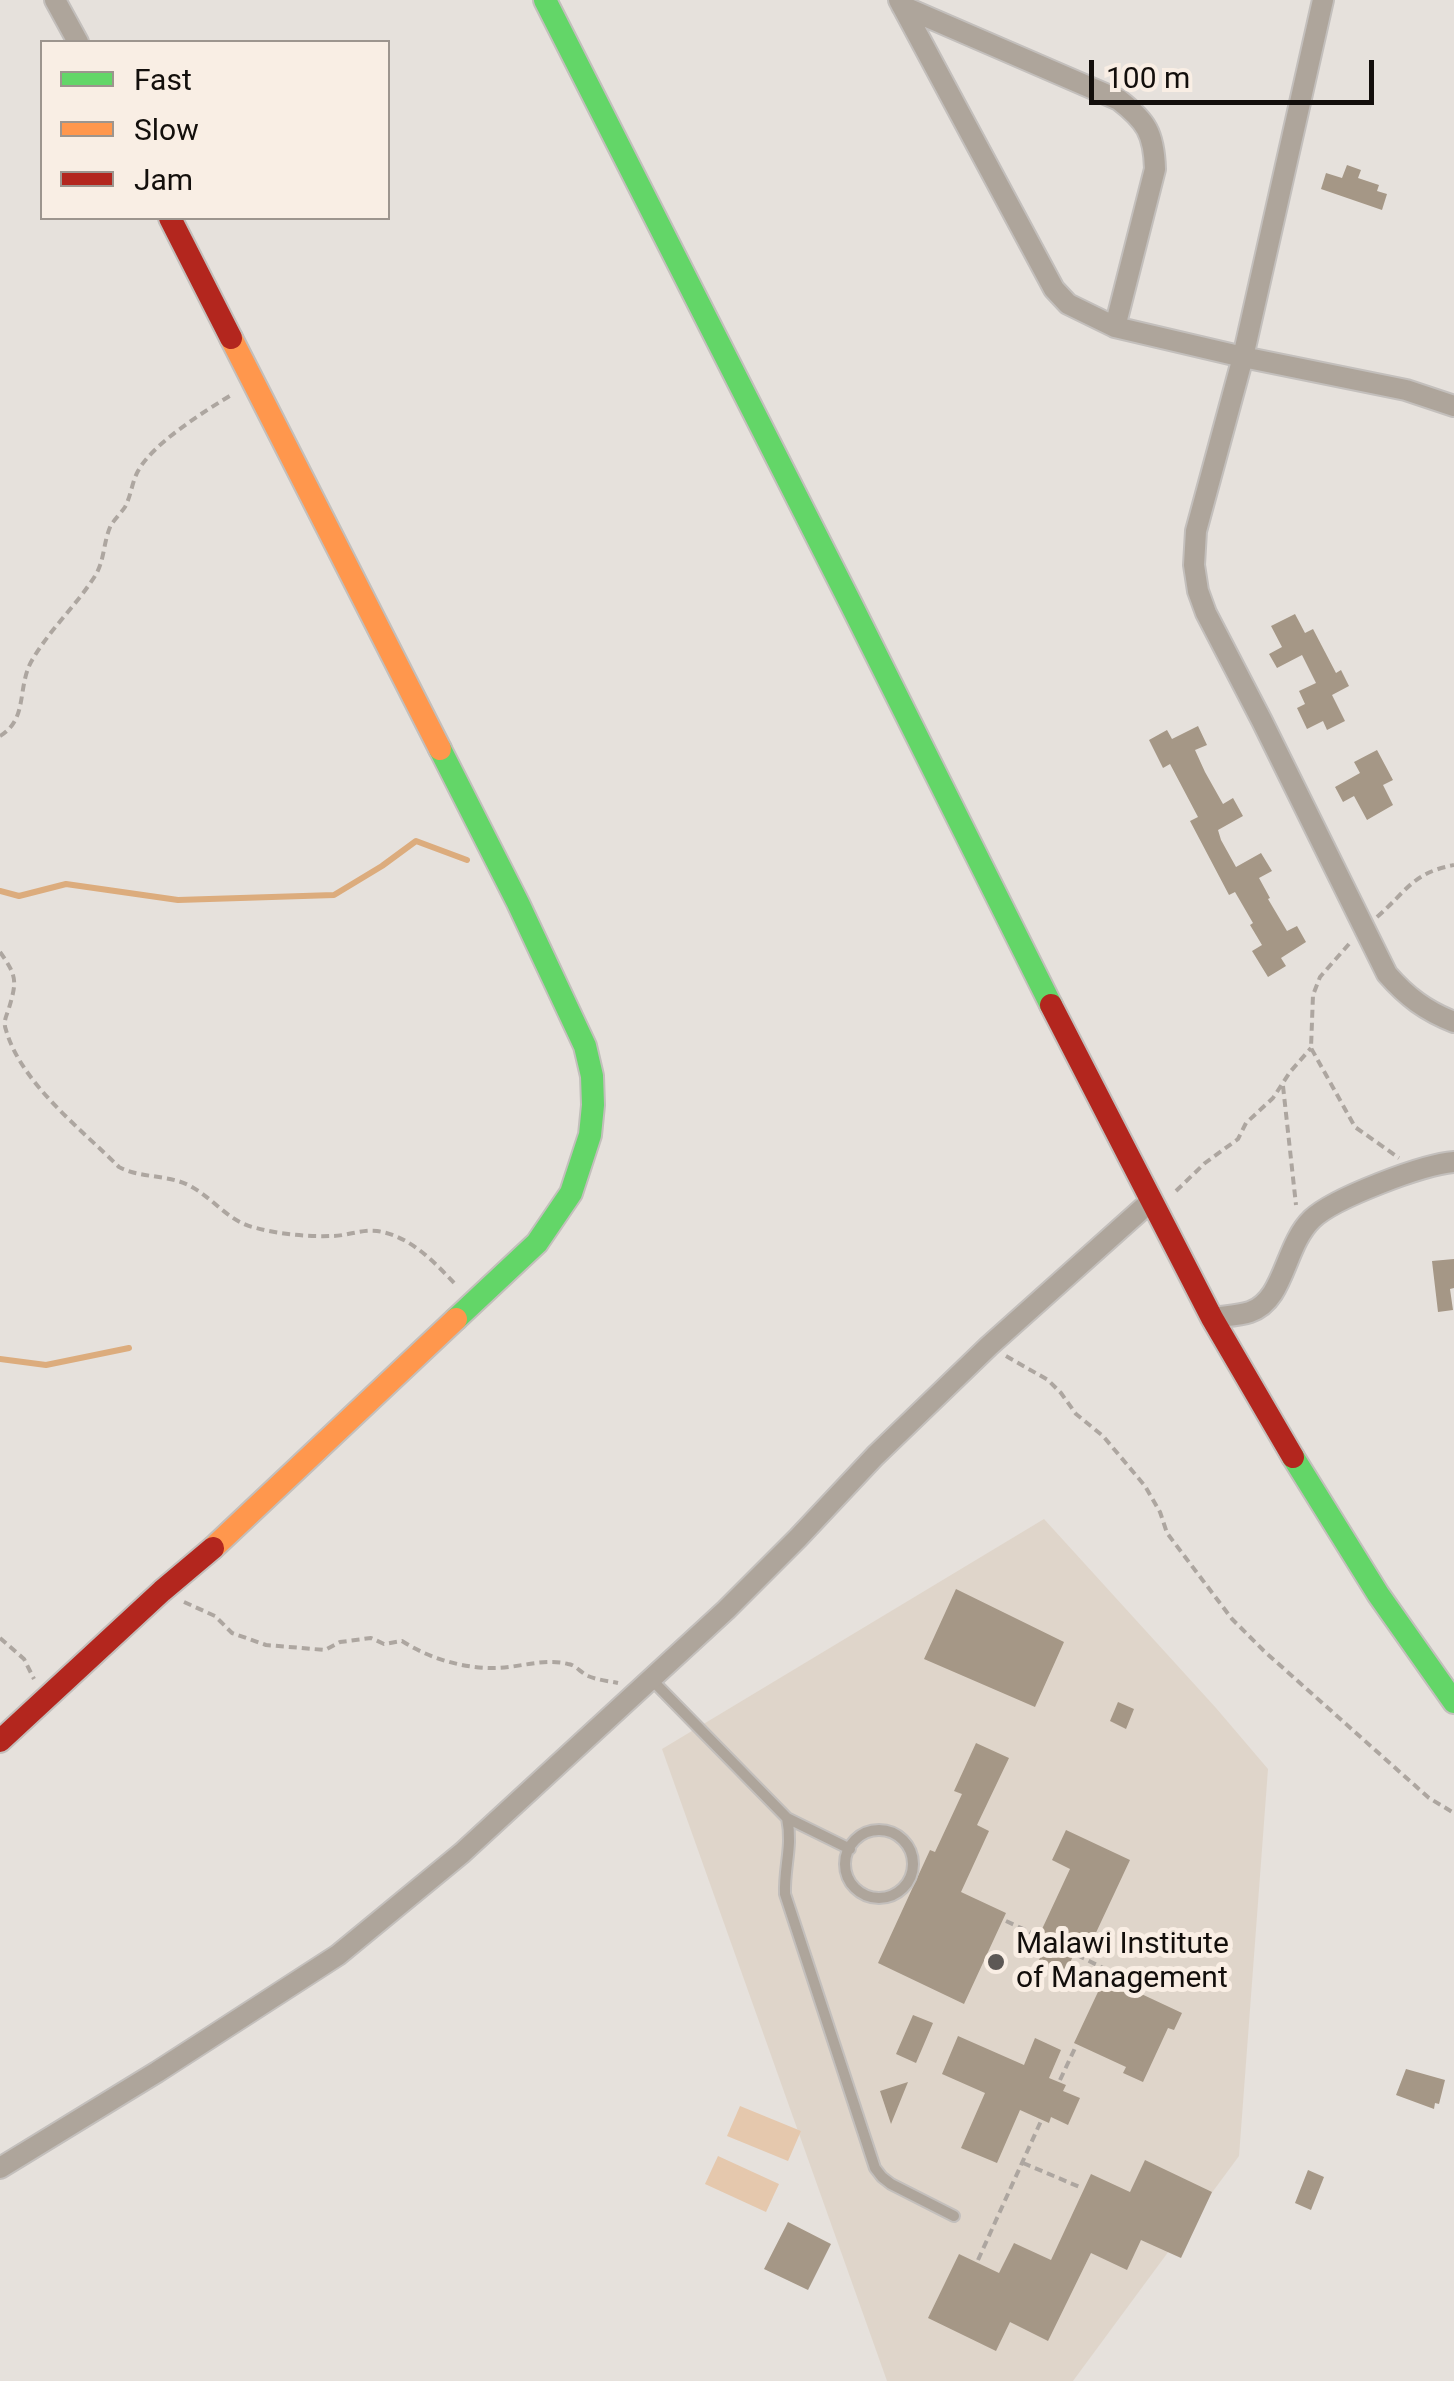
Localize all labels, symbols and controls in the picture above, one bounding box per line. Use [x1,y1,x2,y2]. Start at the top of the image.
legend [40,40,390,220]
scale bar [1094,40,1379,102]
text: 100 m [1106,60,1190,95]
text: Fast [134,62,192,97]
text: Slow [134,112,199,147]
text: Jam [134,162,193,197]
place label: Malawi Institute of Management [1016,1927,1229,1998]
marker: Malawi Institute of Management [985,1951,1007,1973]

